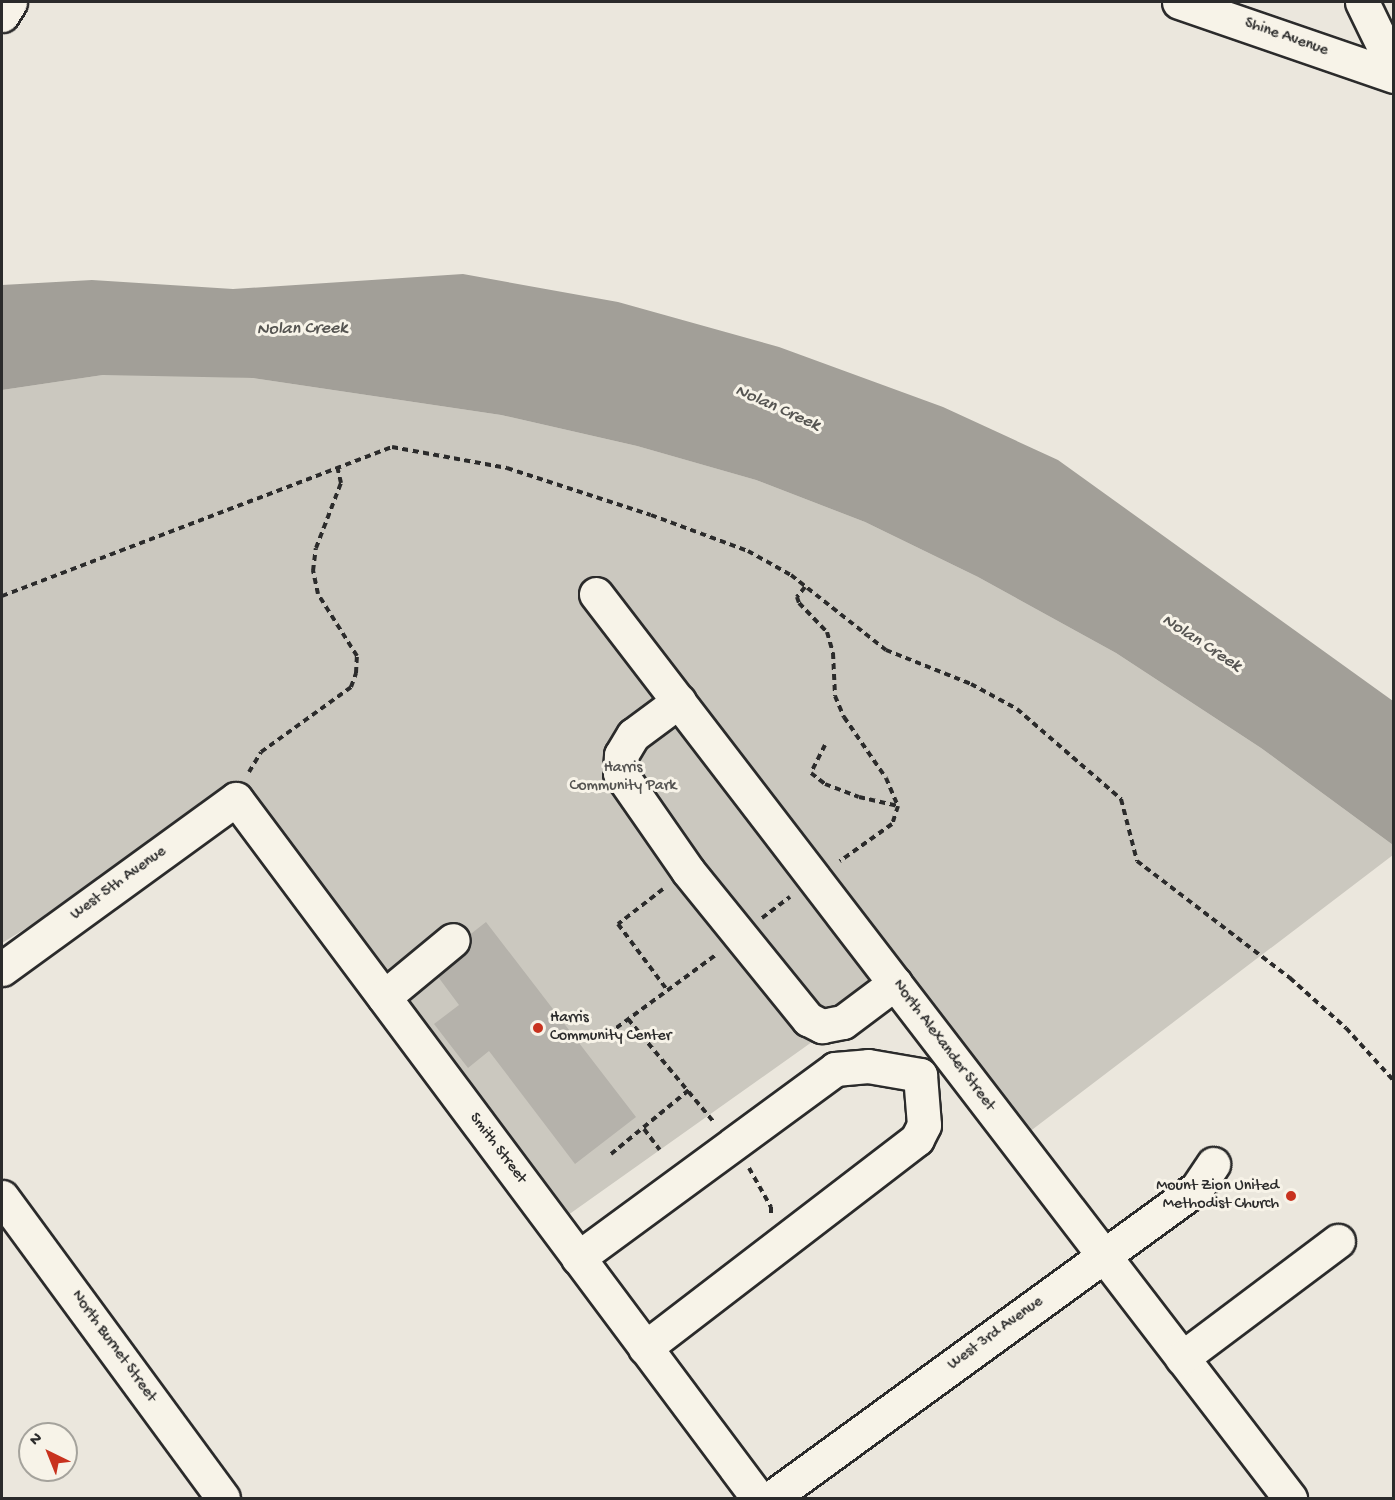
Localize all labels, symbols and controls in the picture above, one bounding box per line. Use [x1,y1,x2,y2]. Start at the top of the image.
street label: Shine Avenue [1242,15,1330,61]
water label: Nolan Creek [257,318,347,342]
water label: Nolan Creek [731,381,823,437]
water label: Nolan Creek [1157,610,1245,678]
park label: Harris Community Park [570,759,676,797]
street label: West 5th Avenue [67,843,171,925]
street label: North Alexander Street [887,977,999,1115]
place label: Harris Community Center [550,1009,671,1047]
marker: Harris Community Center [531,1021,545,1035]
street label: Smith Street [464,1110,530,1188]
place label: Mount Zion United Methodist Church [1156,1177,1279,1215]
marker: Mount Zion United Methodist Church [1284,1189,1298,1203]
street label: North Burnet Street [66,1287,160,1407]
street label: West 3rd Avenue [945,1293,1047,1375]
north arrow [18,1422,78,1482]
text: N [26,1429,47,1450]

